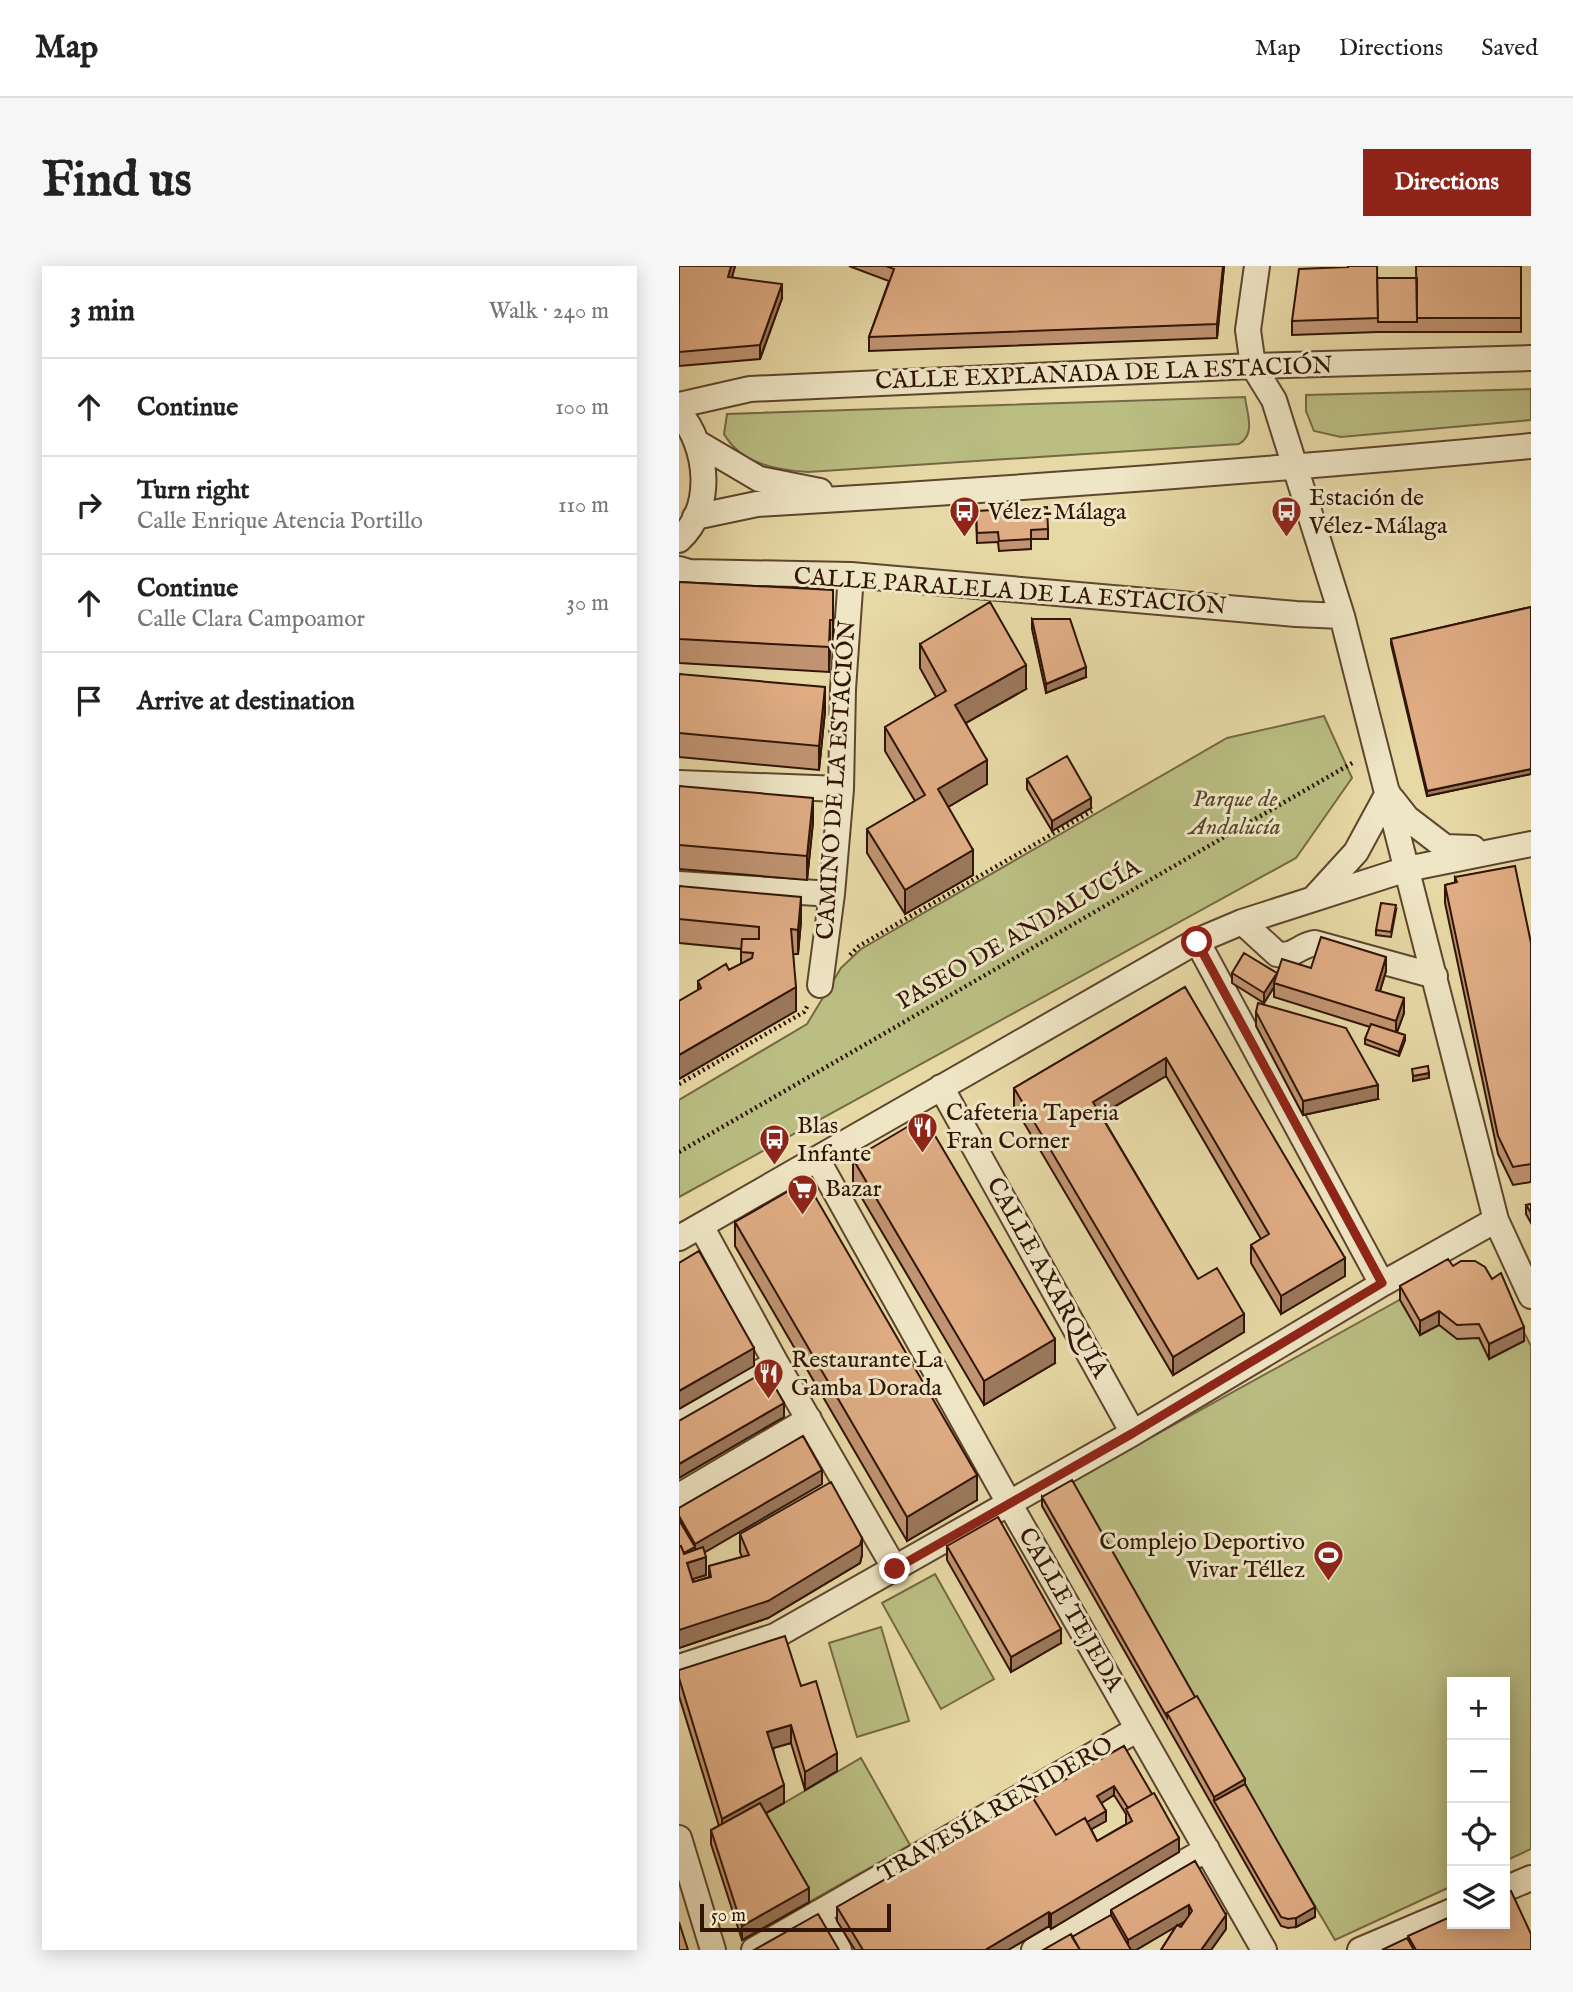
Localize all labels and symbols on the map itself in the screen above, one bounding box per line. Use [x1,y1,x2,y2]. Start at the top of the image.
street label: CALLE EXPLANADA DE LA ESTACIÓN [875,351,1334,397]
place label: Estación de Vélez-Málaga [1308,483,1448,542]
bus stop icon: Vélez-Málaga [948,495,982,539]
bus stop icon: Estación de Vélez-Málaga [1269,495,1303,539]
place label: Vélez-Málaga [987,497,1127,528]
street label: CALLE PARALELA DE LA ESTACIÓN [793,561,1228,623]
street label: CAMINO DE LA ESTACIÓN [810,619,864,941]
park label: Parque de Andalucía [1186,784,1281,843]
street label: PASEO DE ANDALUCÍA [891,852,1147,1018]
route start [1181,926,1212,957]
place label: Cafeteria Taperia Fran Corner [946,1098,1120,1157]
restaurant icon: Cafeteria Taperia Fran Corner [906,1110,940,1154]
place label: Blas Infante [797,1111,871,1170]
bus stop icon: Blas Infante [757,1123,791,1167]
supermarket icon: Bazar [785,1172,819,1216]
street label: CALLE AXARQUÍA [979,1172,1115,1385]
place label: Bazar [825,1174,882,1205]
place label: Restaurante La Gamba Dorada [791,1345,944,1404]
restaurant icon: Restaurante La Gamba Dorada [751,1357,785,1401]
street label: CALLE TEJEDA [1010,1522,1130,1698]
place label: Complejo Deportivo Vivar Téllez [1099,1527,1305,1586]
sports icon: Complejo Deportivo Vivar Téllez [1311,1539,1345,1583]
route end [879,1553,910,1584]
street label: TRAVESÍA REÑIDERO [873,1730,1119,1890]
scale bar [700,1901,891,1933]

